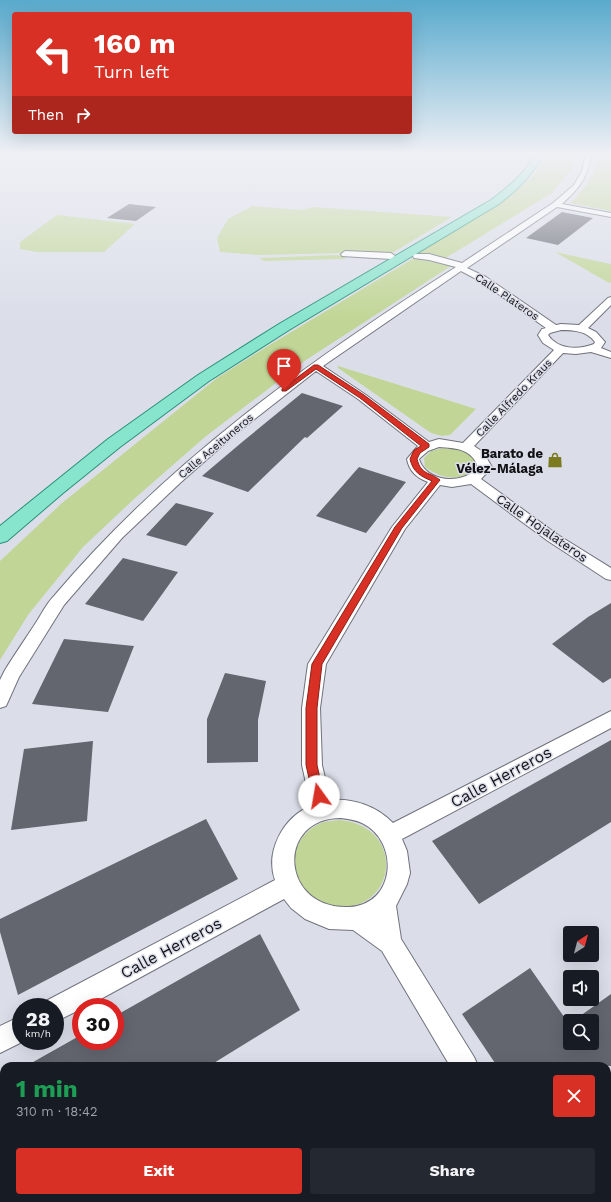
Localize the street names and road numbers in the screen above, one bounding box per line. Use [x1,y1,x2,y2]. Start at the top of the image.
street label: Calle Plateros [473,271,542,323]
street label: Calle Alfredo Kraus [473,356,555,440]
street label: Calle Aceituneros [176,411,256,481]
street label: Calle Hojalateros [493,491,591,565]
street label: Calle Herreros [447,742,555,812]
street label: Calle Herreros [117,913,225,983]

